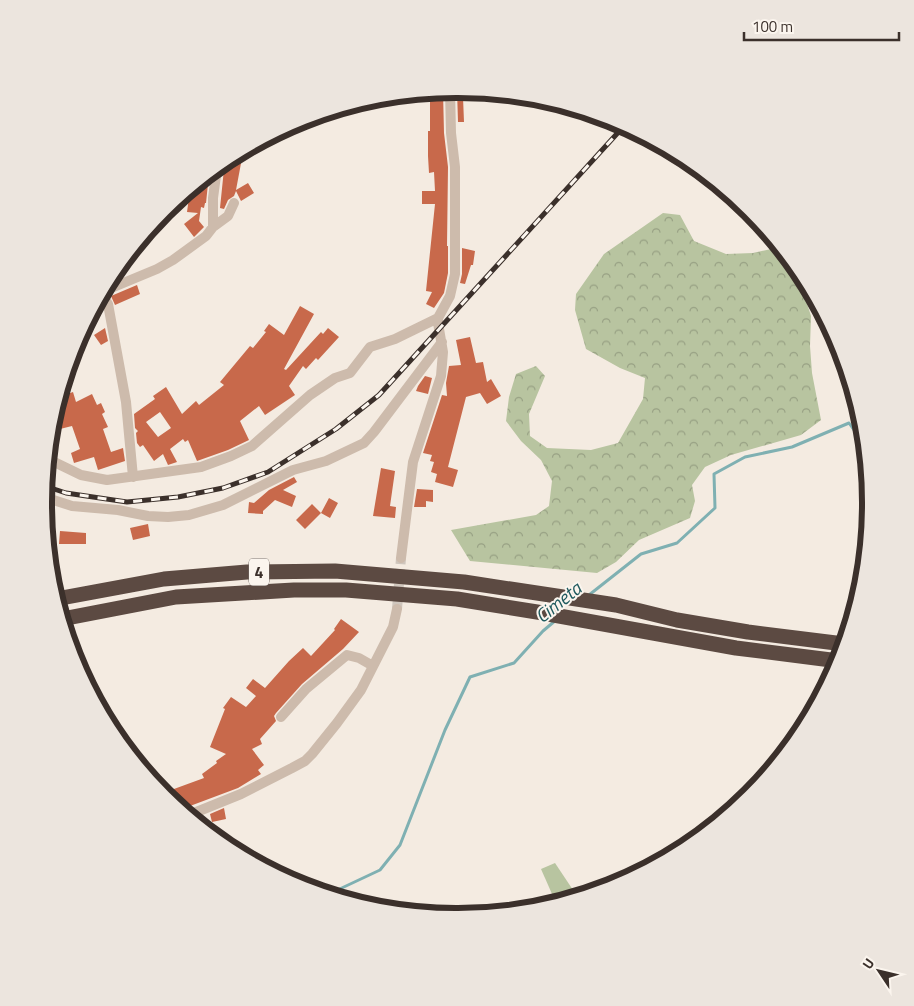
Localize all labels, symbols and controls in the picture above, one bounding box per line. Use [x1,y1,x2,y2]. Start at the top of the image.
scale bar [744,10,899,42]
text: 100 m [752,15,793,38]
road number: 4 [249,558,269,586]
water label: Cimeta [528,573,588,629]
north arrow [854,946,904,996]
text: U [857,953,879,973]

